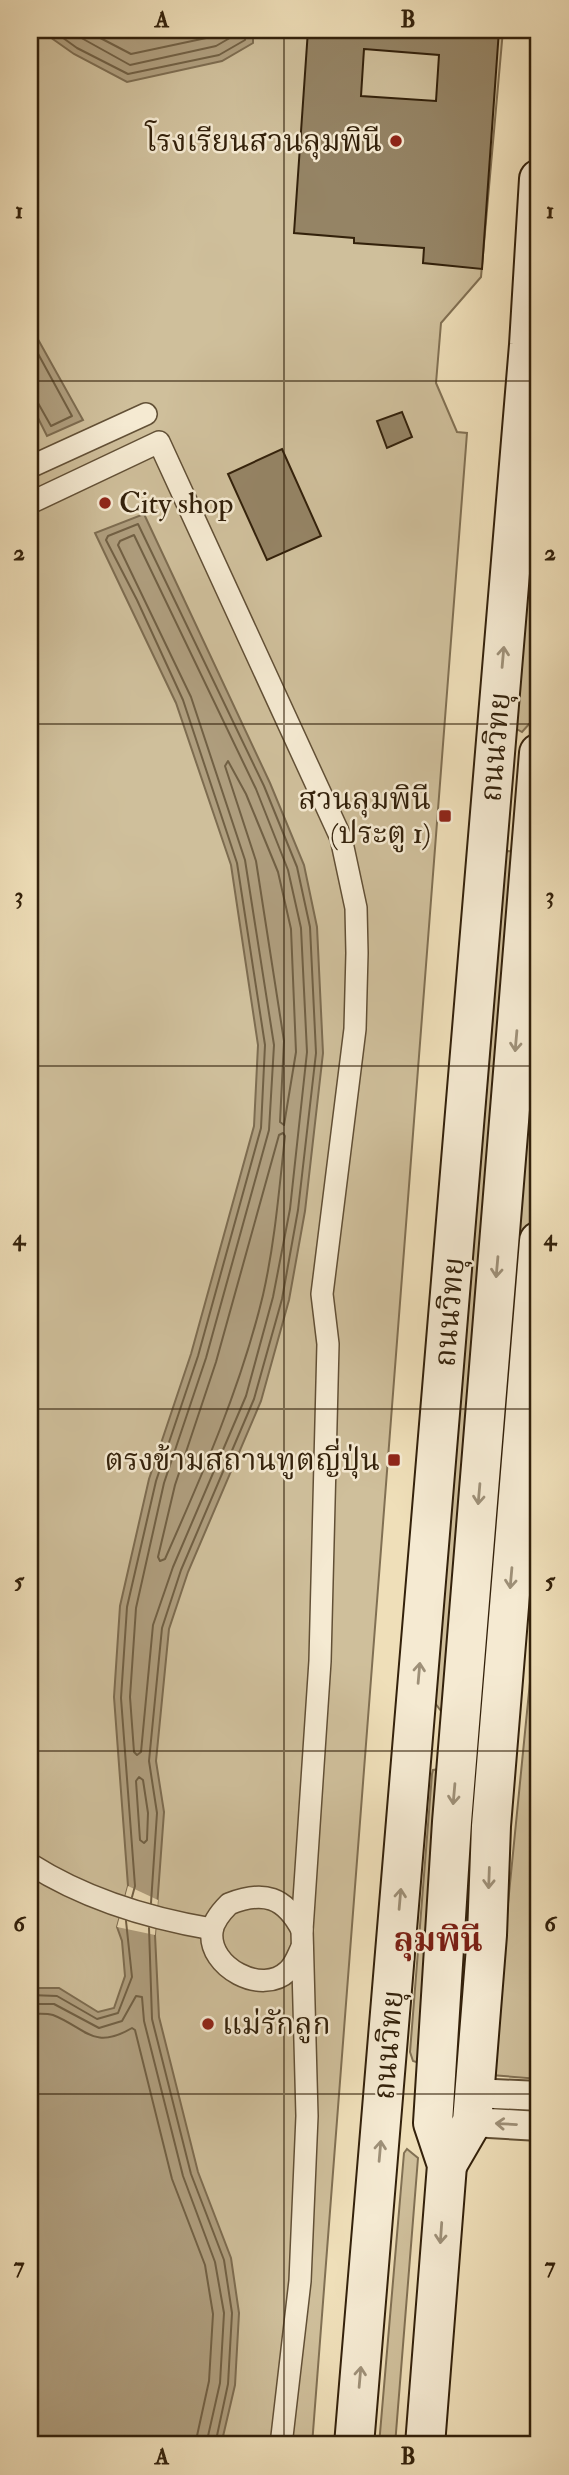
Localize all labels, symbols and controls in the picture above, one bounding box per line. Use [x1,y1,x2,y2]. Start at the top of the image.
text: A [154,5,170,34]
text: B [400,5,416,34]
place label: โรงเรียนสวนลุมพินี [144,120,382,160]
marker: โรงเรียนสวนลุมพินี [388,133,404,149]
text: 1 [15,196,23,225]
text: 1 [546,196,554,225]
place label: City shop [119,485,233,522]
marker: City shop [97,495,113,511]
text: 2 [13,538,25,567]
text: 2 [544,538,556,567]
one-way arrow [497,646,510,669]
street label: ถนนวิทยุ [472,691,519,803]
place label: สวนลุมพินี (ประตู 1) [298,781,431,853]
marker: สวนลุมพินี (ประตู 1) [437,808,453,824]
text: 3 [15,881,23,910]
text: 3 [546,881,554,910]
one-way arrow [509,1029,522,1051]
text: 4 [12,1223,27,1252]
text: 4 [543,1223,558,1252]
street label: ถนนวิทยุ [426,1256,473,1368]
one-way arrow [490,1256,503,1278]
place label: ตรงข้ามสถานทูตญี่ปุ่น [105,1438,380,1480]
marker: ตรงข้ามสถานทูตญี่ปุ่น [386,1452,402,1468]
one-way arrow [472,1482,485,1505]
text: 5 [14,1566,25,1595]
one-way arrow [504,1566,517,1588]
text: 5 [545,1566,556,1595]
one-way arrow [413,1662,426,1685]
one-way arrow [447,1782,460,1805]
one-way arrow [482,1866,495,1889]
one-way arrow [394,1889,407,1911]
text: 6 [13,1909,27,1938]
text: 6 [544,1909,558,1938]
district label: ลุมพินี [393,1920,483,1962]
street label: ถนนวิทยุ [365,1989,412,2101]
place label: แม่รักลูก [222,2006,331,2044]
marker: แม่รักลูก [200,2016,216,2032]
one-way arrow [495,2117,517,2130]
one-way arrow [373,2140,386,2162]
one-way arrow [434,2221,447,2244]
text: 7 [14,2251,25,2280]
text: 7 [545,2251,556,2280]
one-way arrow [354,2366,367,2389]
text: A [154,2442,170,2471]
text: B [400,2442,416,2471]

